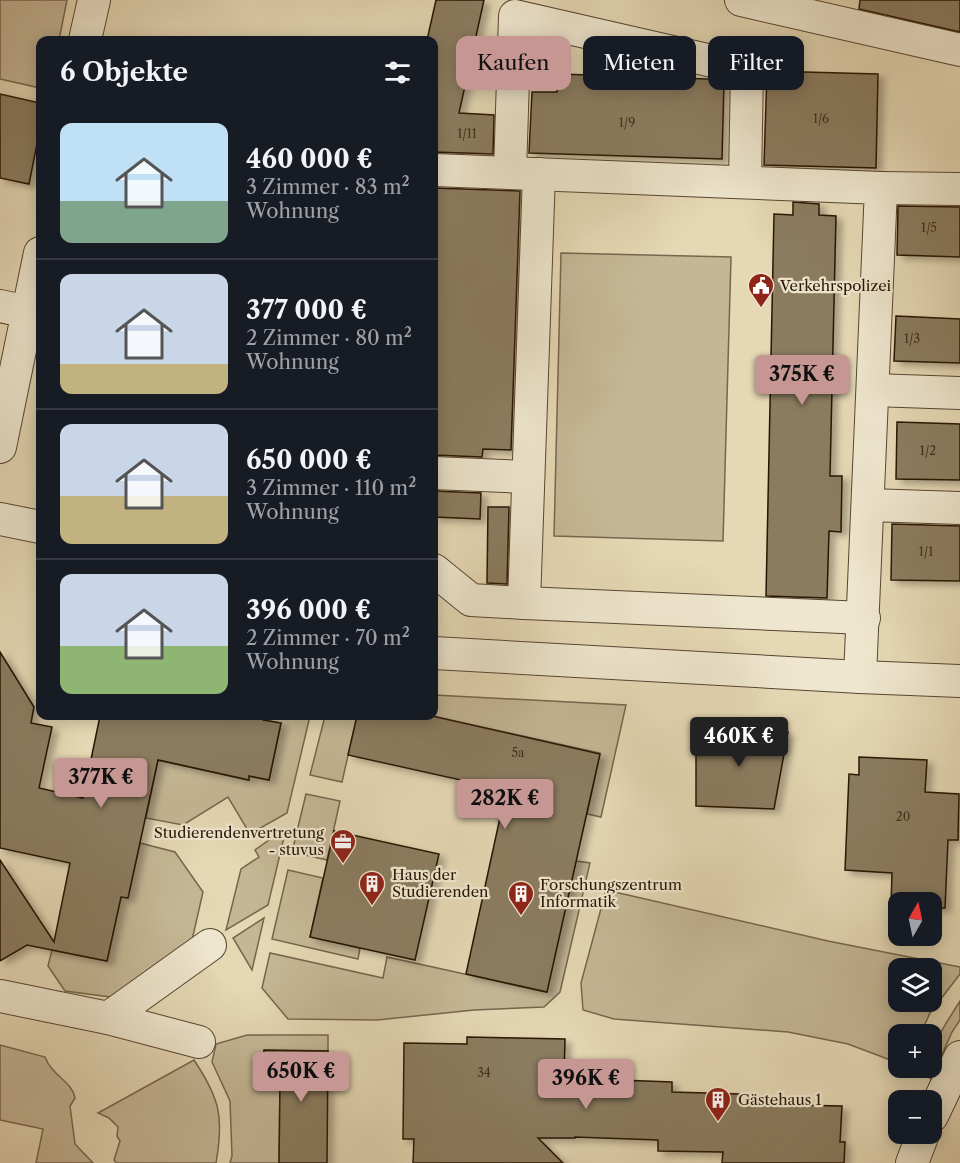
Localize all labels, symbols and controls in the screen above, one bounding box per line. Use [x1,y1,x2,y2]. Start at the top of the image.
chip: Kaufen [456,36,571,90]
chip: Mieten [583,36,696,90]
chip: Filter [708,36,804,90]
text: 6 Objekte [60,56,188,88]
icon: filters [381,56,414,89]
house number: 1/6 [813,111,829,126]
house number: 1/9 [619,115,635,130]
house number: 1/11 [457,126,477,141]
text: 460 000 € [246,143,373,175]
icon: home [108,147,180,219]
text: 3 Zimmer · 83 m² [246,175,410,199]
text: Wohnung [246,199,339,223]
house number: 1/5 [921,220,937,235]
public building icon: Verkehrspolizei [746,271,776,309]
place label: Verkehrspolizei [779,276,892,295]
text: 377 000 € [246,294,367,326]
icon: home [108,298,180,370]
text: 2 Zimmer · 80 m² [246,326,412,350]
house number: 1/3 [904,331,920,346]
text: Wohnung [246,350,339,374]
pin: 375K € [753,355,851,406]
text: 375K € [769,362,835,386]
house number: 1/2 [920,443,936,458]
text: 650 000 € [246,444,372,476]
icon: home [108,448,180,520]
text: 3 Zimmer · 110 m² [246,476,416,500]
text: Wohnung [246,500,339,524]
house number: 1/1 [919,544,933,559]
text: 396 000 € [246,594,371,626]
icon: home [108,598,180,670]
text: 2 Zimmer · 70 m² [246,626,410,650]
text: Wohnung [246,650,339,674]
pin: 460K € [690,717,788,768]
text: 460K € [704,724,774,748]
house number: 5a [512,745,525,760]
pin: 377K € [52,758,150,809]
text: 377K € [68,765,134,789]
pin: 282K € [456,779,554,830]
text: 282K € [470,786,540,810]
house number: 20 [896,809,910,824]
place label: Studierendenvertretung - stuvus [154,823,324,859]
office icon: Studierendenvertretung - stuvus [328,827,358,865]
place label: Haus der Studierenden [392,865,489,901]
building icon: Haus der Studierenden [357,869,387,907]
place label: Forschungszentrum Informatik [540,875,682,911]
building icon: Forschungszentrum Informatik [506,879,536,917]
north arrow [888,892,942,946]
map controls [888,892,942,1144]
button: layers [888,958,942,1012]
button: + [888,1024,942,1078]
pin: 650K € [252,1052,350,1103]
text: 650K € [267,1059,335,1083]
pin: 396K € [537,1059,635,1110]
house number: 34 [477,1065,491,1080]
text: 396K € [552,1066,620,1090]
building icon: Gästehaus 1 [703,1085,733,1123]
place label: Gästehaus 1 [738,1090,822,1109]
button: − [888,1090,942,1144]

